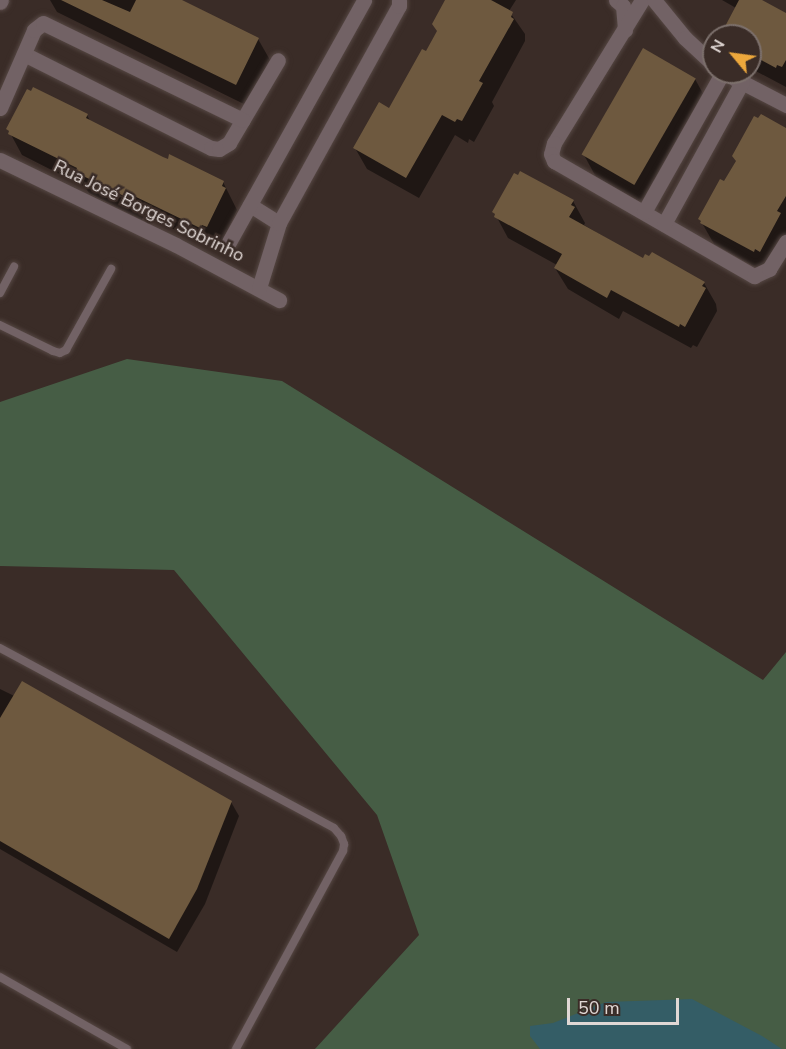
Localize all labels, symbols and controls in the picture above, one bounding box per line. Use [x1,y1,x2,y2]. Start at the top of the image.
north arrow [702,24,762,84]
text: N [705,36,731,57]
street label: Rua José Borges Sobrinho [50,155,248,267]
scale bar [570,986,682,1024]
text: 50 m [578,996,620,1020]

